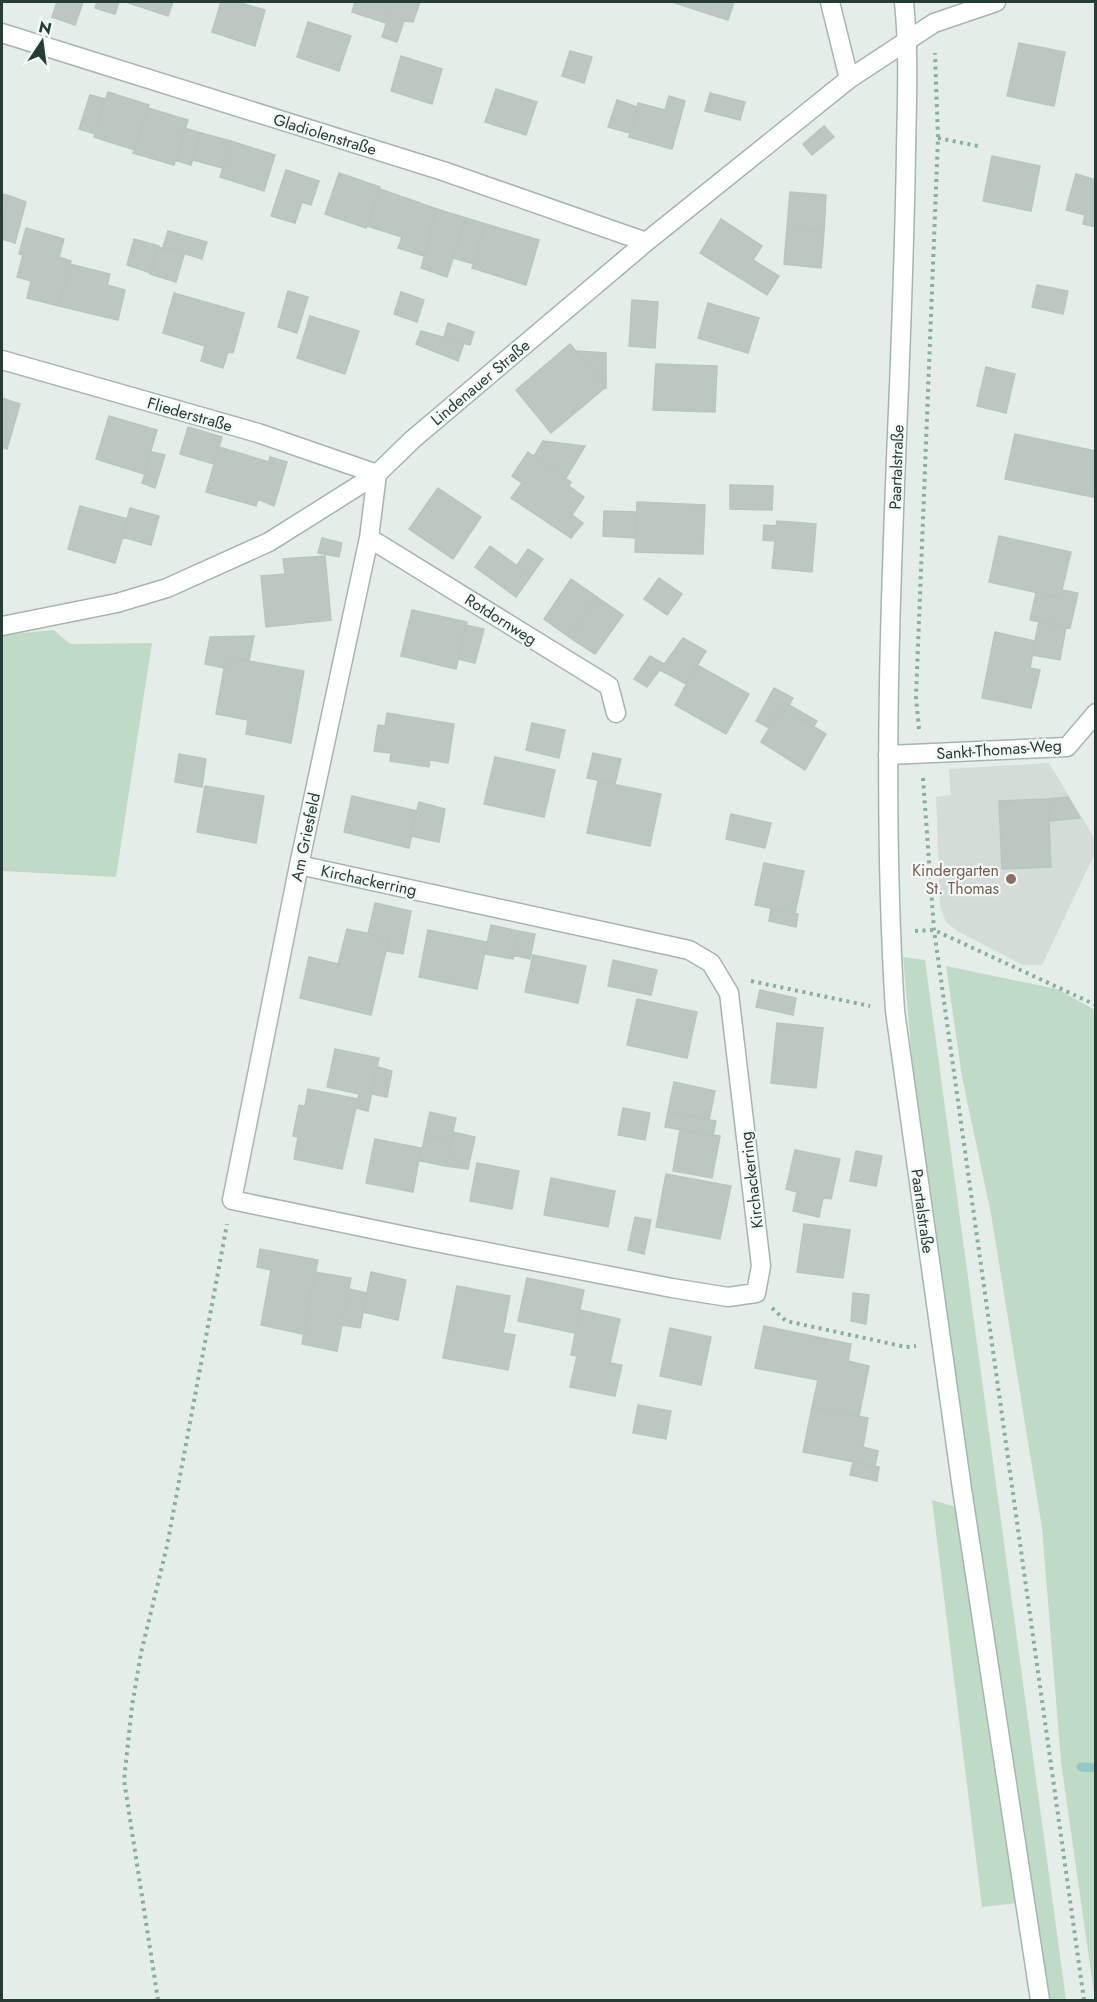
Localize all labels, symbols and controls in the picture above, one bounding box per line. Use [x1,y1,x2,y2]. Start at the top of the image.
north arrow [12,12,72,72]
text: N [36,15,54,41]
street label: Gladiolenstraße [270,108,379,161]
street label: Lindenauer Straße [426,334,535,431]
street label: Fliederstraße [145,391,235,438]
street label: Paartalstraße [884,424,909,510]
street label: Rotdornweg [460,588,541,651]
street label: Sankt-Thomas-Weg [936,734,1062,765]
street label: Am Griesfeld [285,791,326,884]
street label: Kirchackerring [319,859,419,902]
place label: Kindergarten St. Thomas [912,859,999,900]
marker: Kindergarten St. Thomas [1004,872,1018,886]
street label: Kirchackerring [734,1130,769,1230]
street label: Paartalstraße [905,1167,940,1255]

